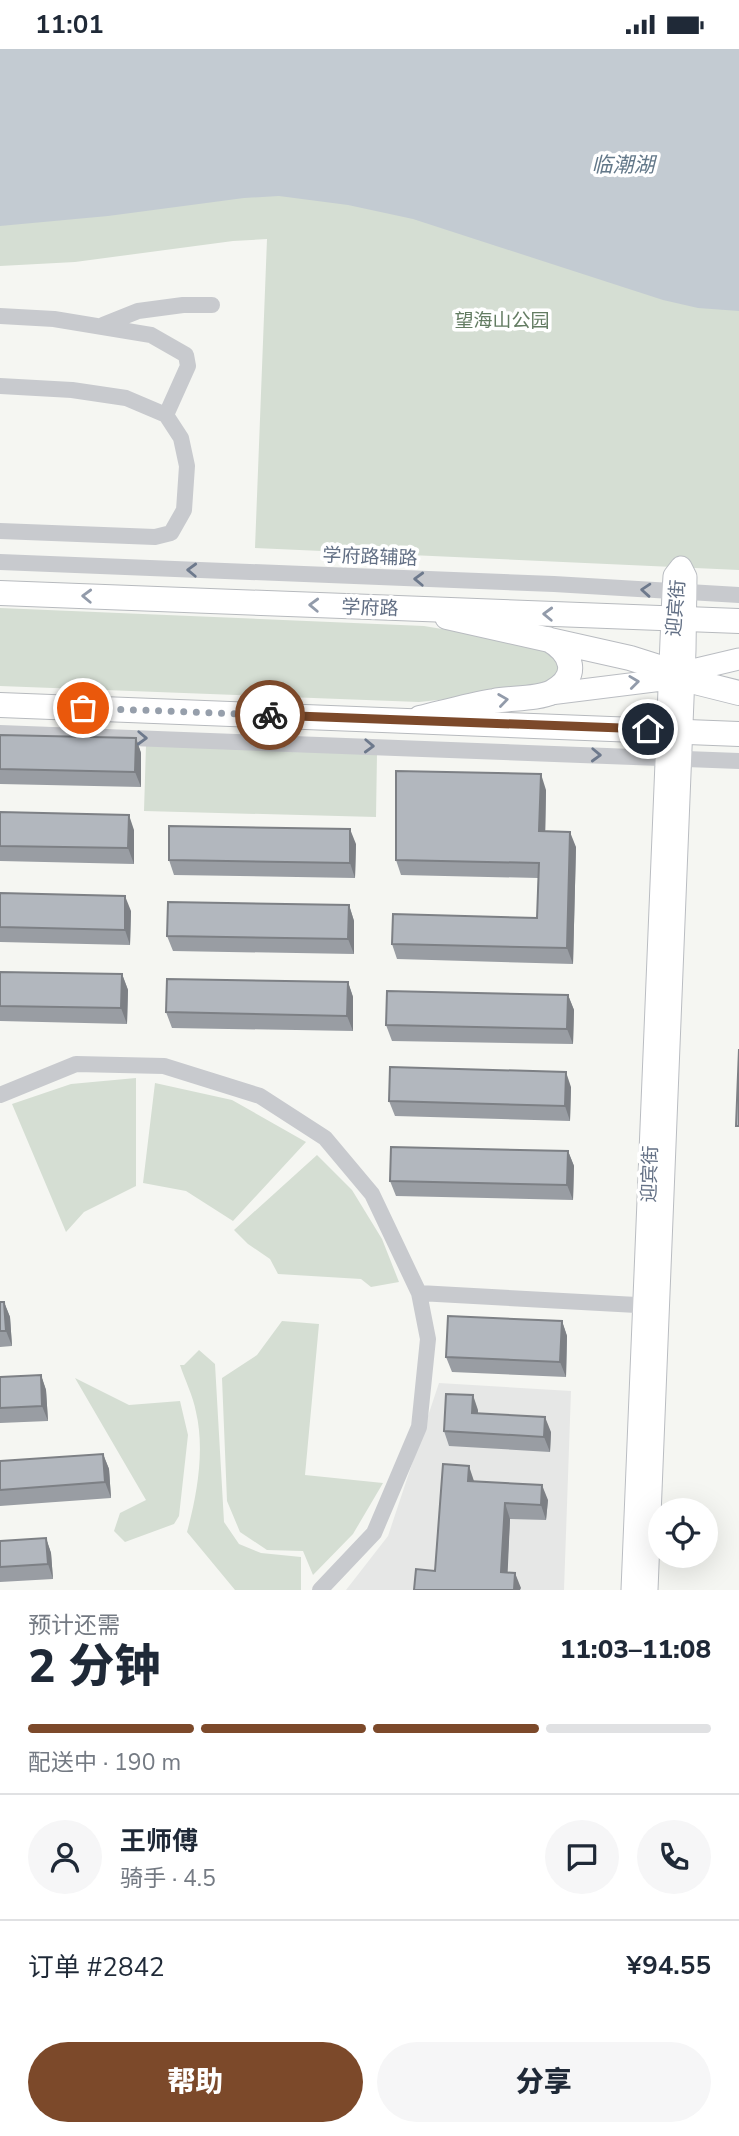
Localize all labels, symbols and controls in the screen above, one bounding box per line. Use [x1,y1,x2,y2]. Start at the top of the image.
text: 11:01 [35,7,104,42]
water label: 临潮湖 [592,151,657,179]
park label: 望海山公园 [454,308,550,334]
street label: 学府路辅路 [322,542,418,572]
one-way arrow [186,562,197,577]
one-way arrow [413,571,424,586]
street label: 迎宾街 [661,579,691,638]
one-way arrow [641,583,652,598]
one-way arrow [81,589,92,604]
street label: 学府路 [341,594,399,622]
one-way arrow [308,597,319,612]
one-way arrow [543,606,554,621]
one-way arrow [629,675,640,690]
pin [53,678,113,738]
courier [235,680,305,750]
icon: bag [64,689,102,727]
one-way arrow [497,692,509,707]
icon: bike [251,696,289,734]
pin [618,699,678,759]
icon: home [629,710,667,748]
one-way arrow [136,730,147,745]
one-way arrow [364,739,375,754]
one-way arrow [591,747,602,762]
street label: 迎宾街 [636,1145,664,1203]
map controls [648,1498,718,1568]
button: locate [648,1498,718,1568]
text: 预计还需 [28,1610,120,1641]
text: 11:03–11:08 [560,1632,711,1667]
text: 2 分钟 [28,1635,160,1698]
text: 配送中 · 190 m [28,1747,181,1778]
button: person [28,1820,102,1894]
button: chat [545,1820,619,1894]
button: phone [637,1820,711,1894]
text: 王师傅 [120,1824,198,1859]
text: 骑手 · 4.5 [120,1863,216,1894]
text: ¥94.55 [627,1948,711,1983]
text: 订单 #2842 [28,1950,165,1985]
button: 帮助 [28,2042,363,2122]
button: 分享 [377,2042,711,2122]

